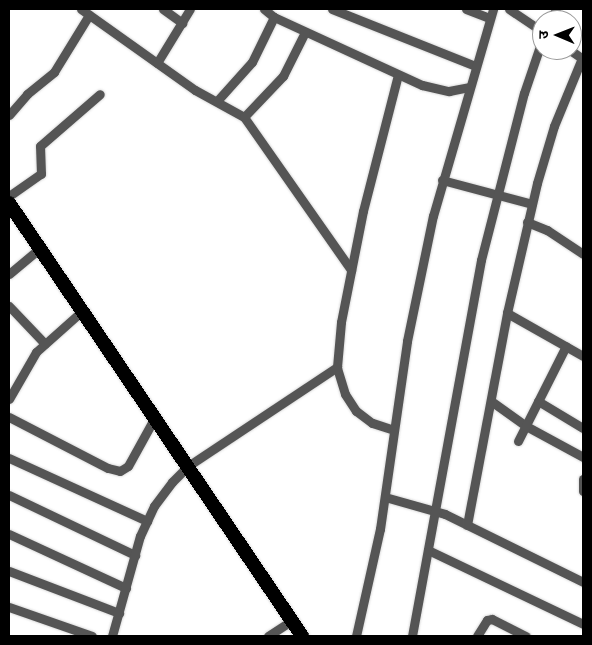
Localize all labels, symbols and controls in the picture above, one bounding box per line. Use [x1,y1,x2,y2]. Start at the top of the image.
north arrow [532,10,582,60]
text: उ [534,31,552,39]

